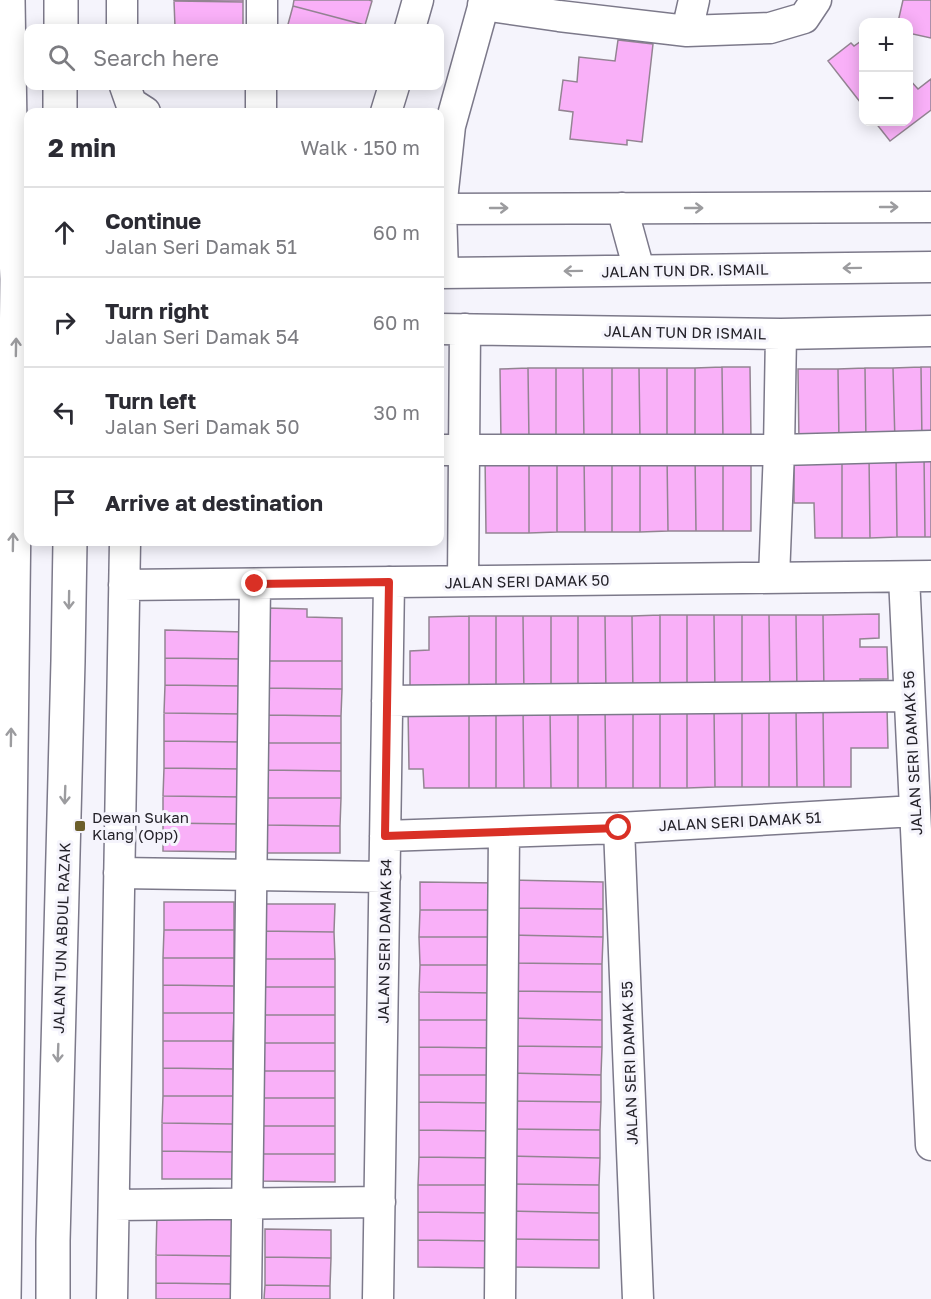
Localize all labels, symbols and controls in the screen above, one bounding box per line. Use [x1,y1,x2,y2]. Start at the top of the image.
map controls [859,18,913,126]
button: + [859,18,913,72]
search box [24,24,444,90]
icon: search [45,41,78,74]
text: Search here [93,44,219,71]
button: − [859,72,913,126]
text: 2 min [48,132,116,163]
text: Walk · 150 m [300,135,420,159]
one-way arrow [879,201,899,213]
one-way arrow [489,202,509,214]
one-way arrow [684,202,704,214]
text: Continue [105,207,201,234]
icon: ahead [48,216,81,249]
text: 60 m [373,220,420,244]
text: Jalan Seri Damak 51 [105,234,297,258]
street label: JALAN TUN DR. ISMAIL [601,260,769,280]
one-way arrow [842,262,862,274]
one-way arrow [563,265,583,277]
text: Turn right [105,297,209,324]
icon: right [48,306,81,339]
text: 60 m [373,310,420,334]
street label: JALAN TUN DR ISMAIL [604,322,767,342]
text: Jalan Seri Damak 54 [105,324,299,348]
one-way arrow [10,337,22,357]
text: Turn left [105,387,196,414]
icon: left [48,396,81,429]
text: 30 m [373,400,420,424]
text: Jalan Seri Damak 50 [105,414,300,438]
icon: arrive [48,486,81,519]
text: Arrive at destination [105,489,323,516]
one-way arrow [7,532,19,552]
route end [241,570,267,596]
street label: JALAN SERI DAMAK 50 [444,571,610,591]
one-way arrow [63,589,75,609]
street label: JALAN SERI DAMAK 56 [899,670,925,836]
one-way arrow [5,727,17,747]
one-way arrow [59,784,71,804]
place label: Dewan Sukan Klang (Opp) [92,808,189,843]
street label: JALAN SERI DAMAK 51 [658,808,822,834]
route start [605,814,631,840]
marker: Dewan Sukan Klang (Opp) [73,819,87,833]
street label: JALAN TUN ABDUL RAZAK [49,842,73,1034]
street label: JALAN SERI DAMAK 54 [374,859,394,1023]
street label: JALAN SERI DAMAK 55 [617,981,641,1145]
one-way arrow [52,1042,64,1062]

